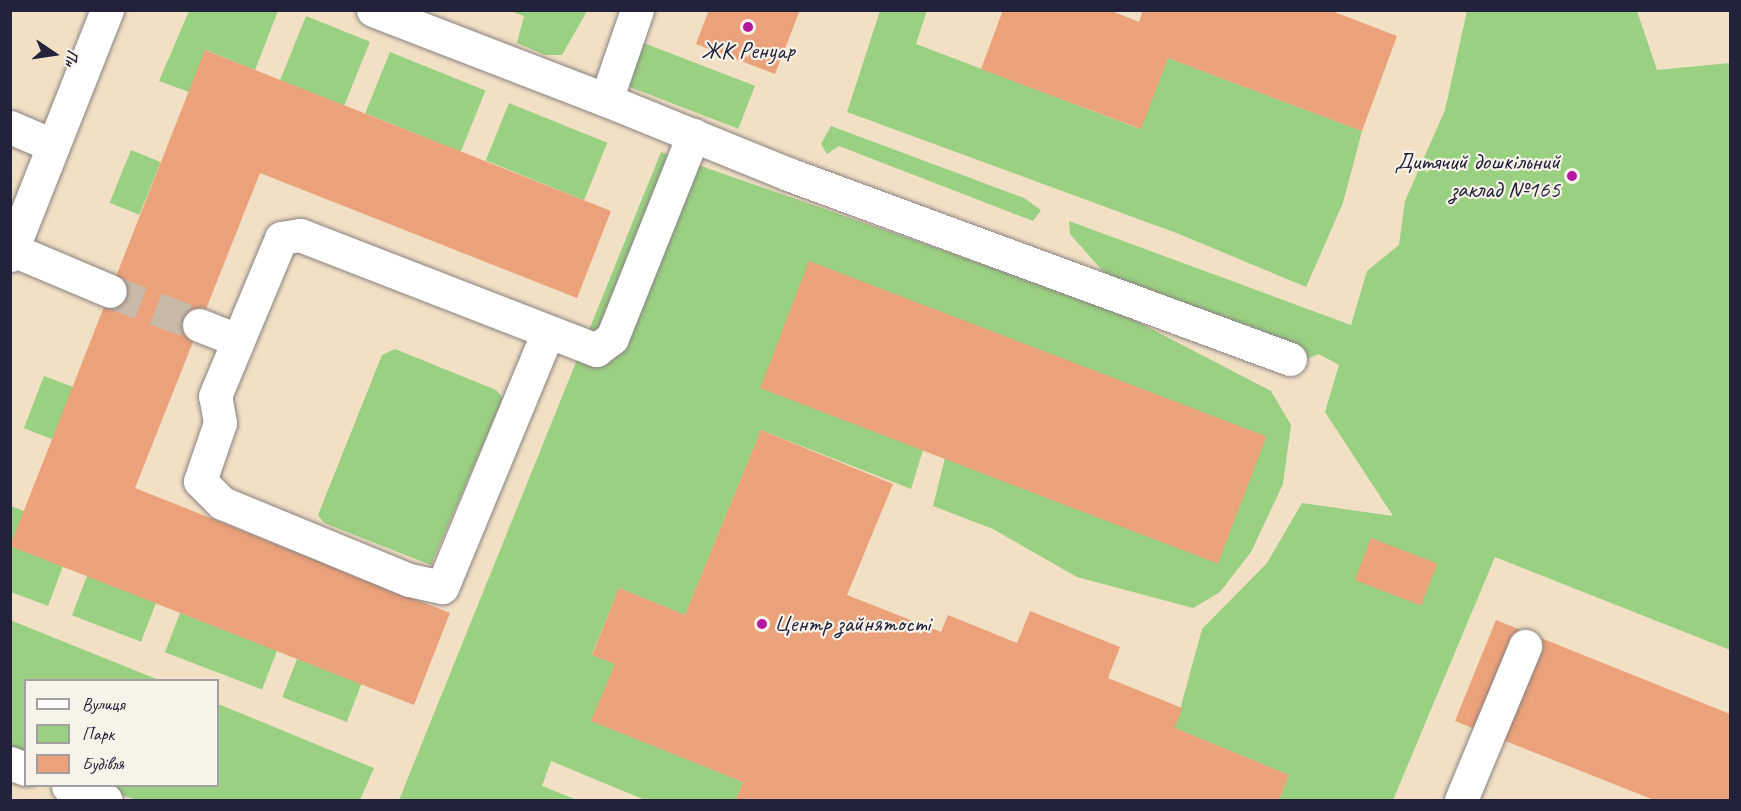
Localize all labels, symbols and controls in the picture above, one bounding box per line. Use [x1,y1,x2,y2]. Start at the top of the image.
marker: ЖК Ренуар [741,20,755,34]
north arrow [24,24,84,84]
place label: ЖК Ренуар [702,37,794,65]
text: Пн [60,48,83,68]
place label: Дитячий дошкільний заклад №165 [1395,148,1560,204]
marker: Дитячий дошкільний заклад №165 [1565,169,1579,183]
place label: Центр зайнятості [774,610,931,638]
marker: Центр зайнятості [755,617,769,631]
legend [24,679,219,787]
text: Вулиця [82,693,125,715]
text: Парк [82,723,114,745]
text: Будівля [82,753,124,775]

